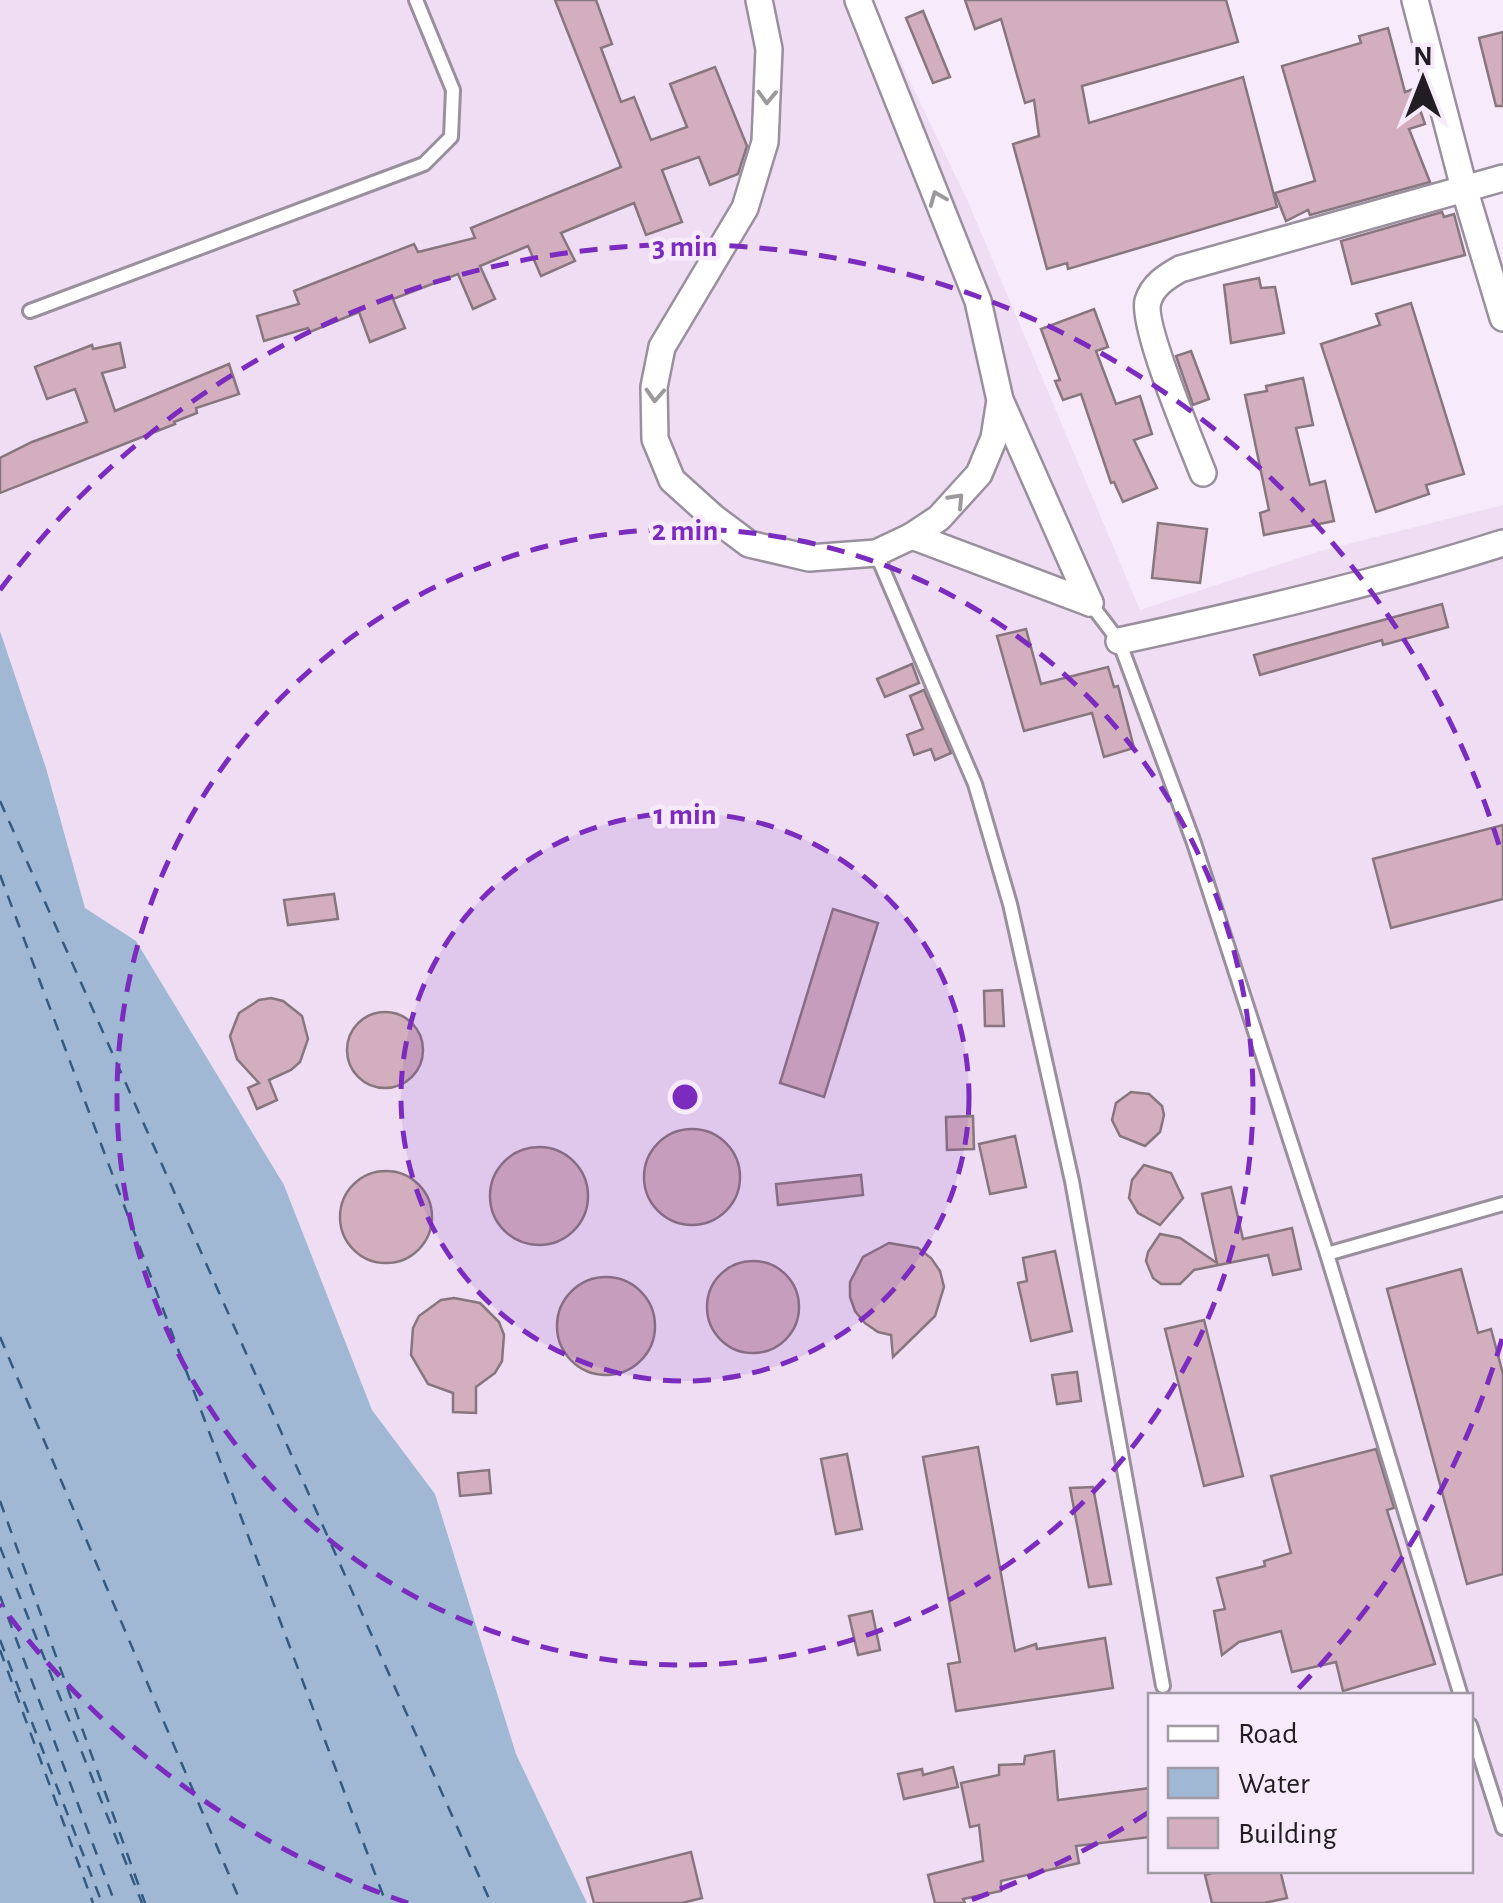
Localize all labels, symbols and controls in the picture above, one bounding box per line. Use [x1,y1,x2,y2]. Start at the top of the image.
north arrow [1373,30,1473,130]
text: N [1413,43,1433,71]
one-way arrow [756,89,777,105]
one-way arrow [929,190,949,207]
text: 3 min [652,232,718,262]
one-way arrow [645,387,666,403]
one-way arrow [945,493,963,512]
text: 2 min [652,516,718,546]
text: 1 min [653,800,717,830]
centre of rings [667,1079,703,1115]
legend [1148,1693,1473,1873]
text: Road [1238,1719,1298,1749]
text: Water [1238,1769,1310,1799]
text: Building [1238,1819,1337,1849]

